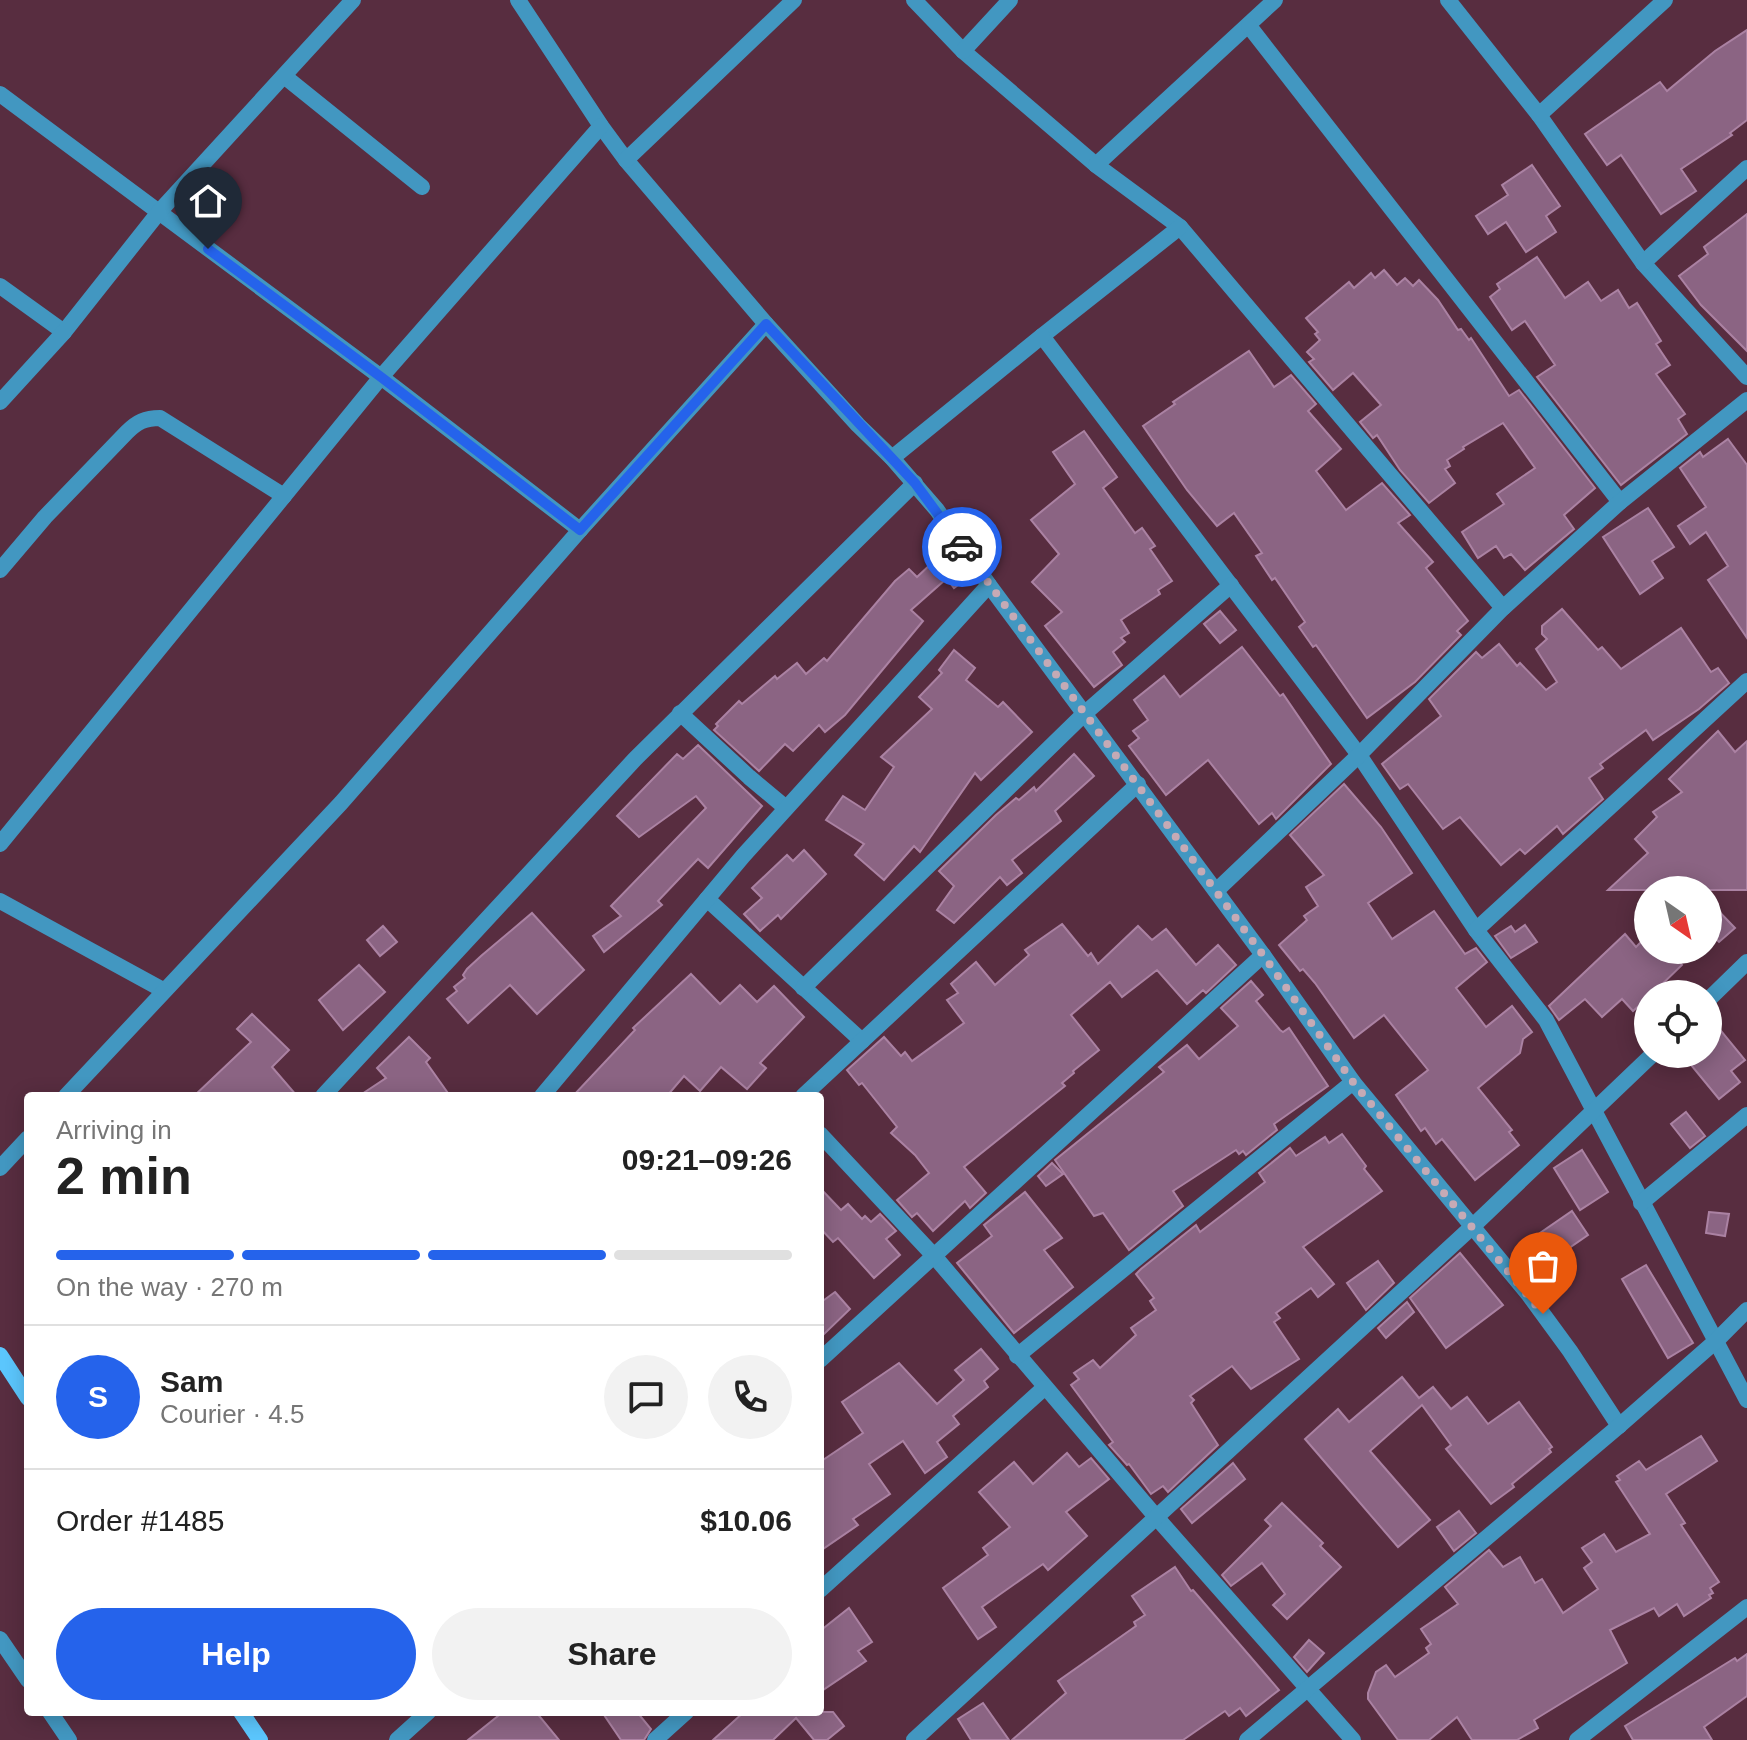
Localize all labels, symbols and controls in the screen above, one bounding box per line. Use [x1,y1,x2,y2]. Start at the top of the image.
pin [174,167,242,249]
icon: home [186,179,230,223]
courier [922,507,1002,587]
icon: car [940,525,984,569]
north arrow [1634,876,1722,964]
map controls [1634,876,1722,1068]
button: locate [1634,980,1722,1068]
text: Arriving in [56,1115,172,1145]
text: 09:21–09:26 [622,1143,792,1176]
text: 2 min [56,1147,192,1205]
pin [1509,1232,1577,1314]
icon: bag [1521,1244,1565,1288]
text: On the way · 270 m [56,1272,283,1302]
button: chat [604,1355,688,1439]
button: phone [708,1355,792,1439]
text: Sam [160,1365,223,1398]
text: S [88,1380,108,1413]
text: Courier · 4.5 [160,1399,305,1429]
text: Order #1485 [56,1504,224,1537]
text: $10.06 [700,1504,792,1537]
button: Help [56,1608,416,1700]
button: Share [432,1608,792,1700]

